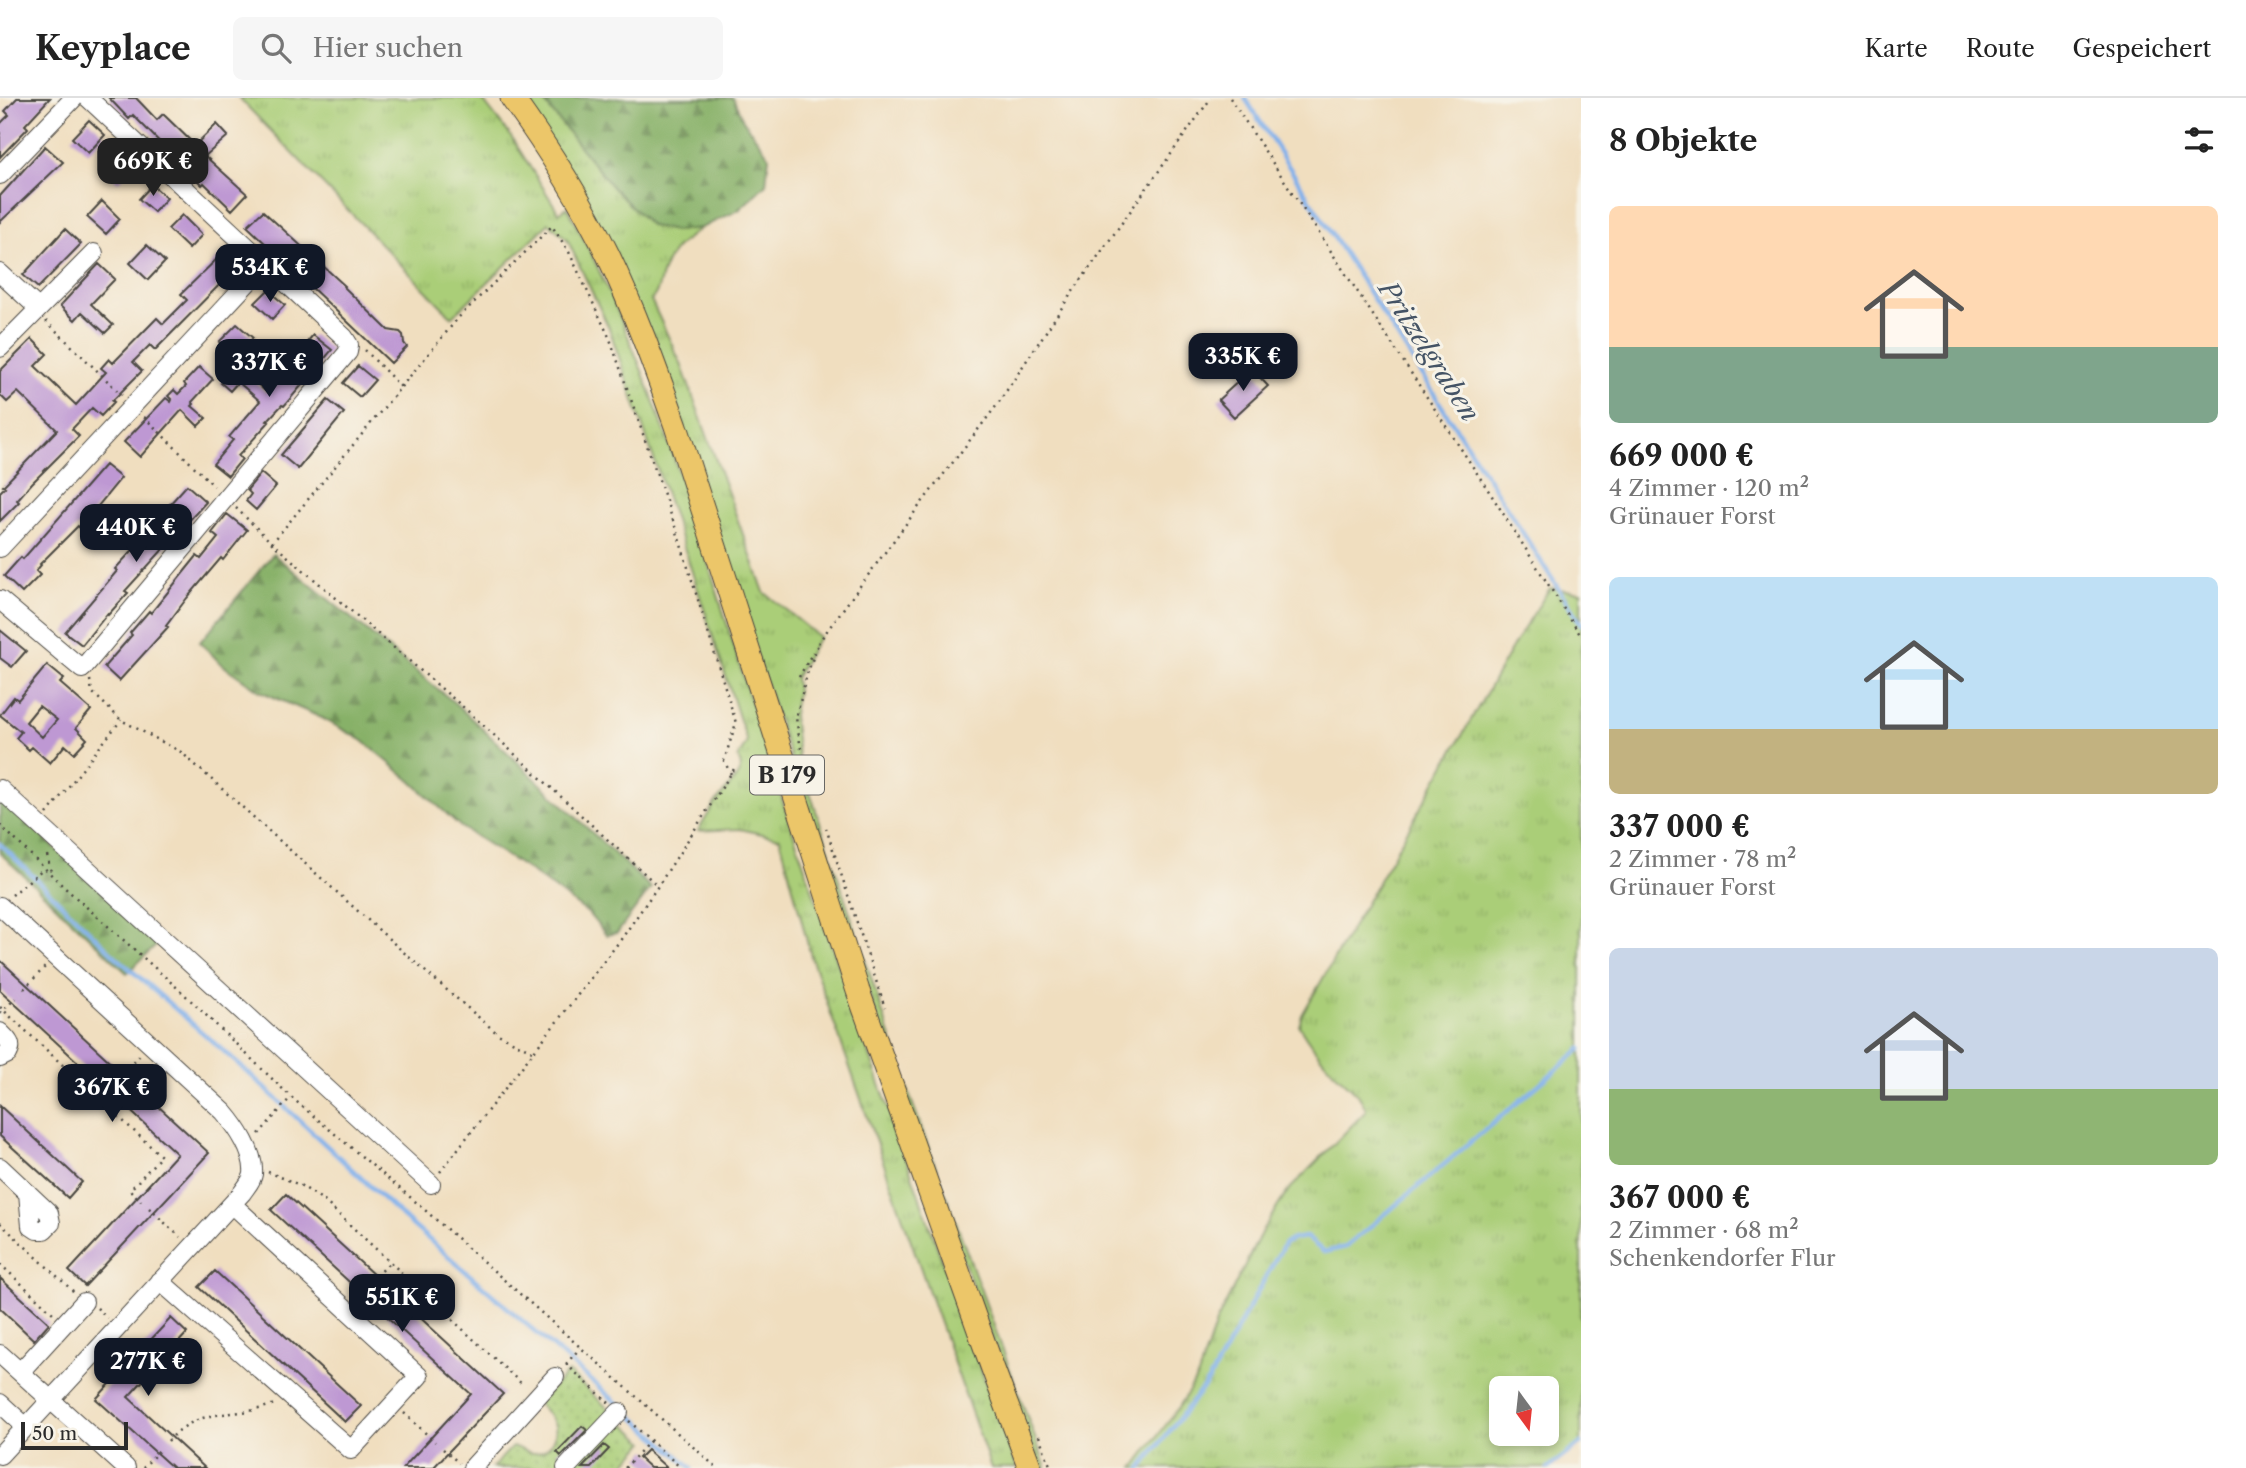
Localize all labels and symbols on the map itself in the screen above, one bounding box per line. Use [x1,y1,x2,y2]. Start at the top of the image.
pin: 669K € [96,139,210,198]
pin: 534K € [213,244,327,304]
water label: Pritzelgraben [1371,273,1486,427]
pin: 335K € [1186,334,1300,393]
pin: 337K € [212,340,326,399]
pin: 440K € [79,504,193,564]
road number: B 179 [750,755,824,794]
pin: 367K € [55,1065,169,1124]
pin: 551K € [345,1274,459,1334]
pin: 277K € [91,1338,205,1398]
north arrow [1489,1376,1559,1446]
scale bar [21,1419,128,1451]

